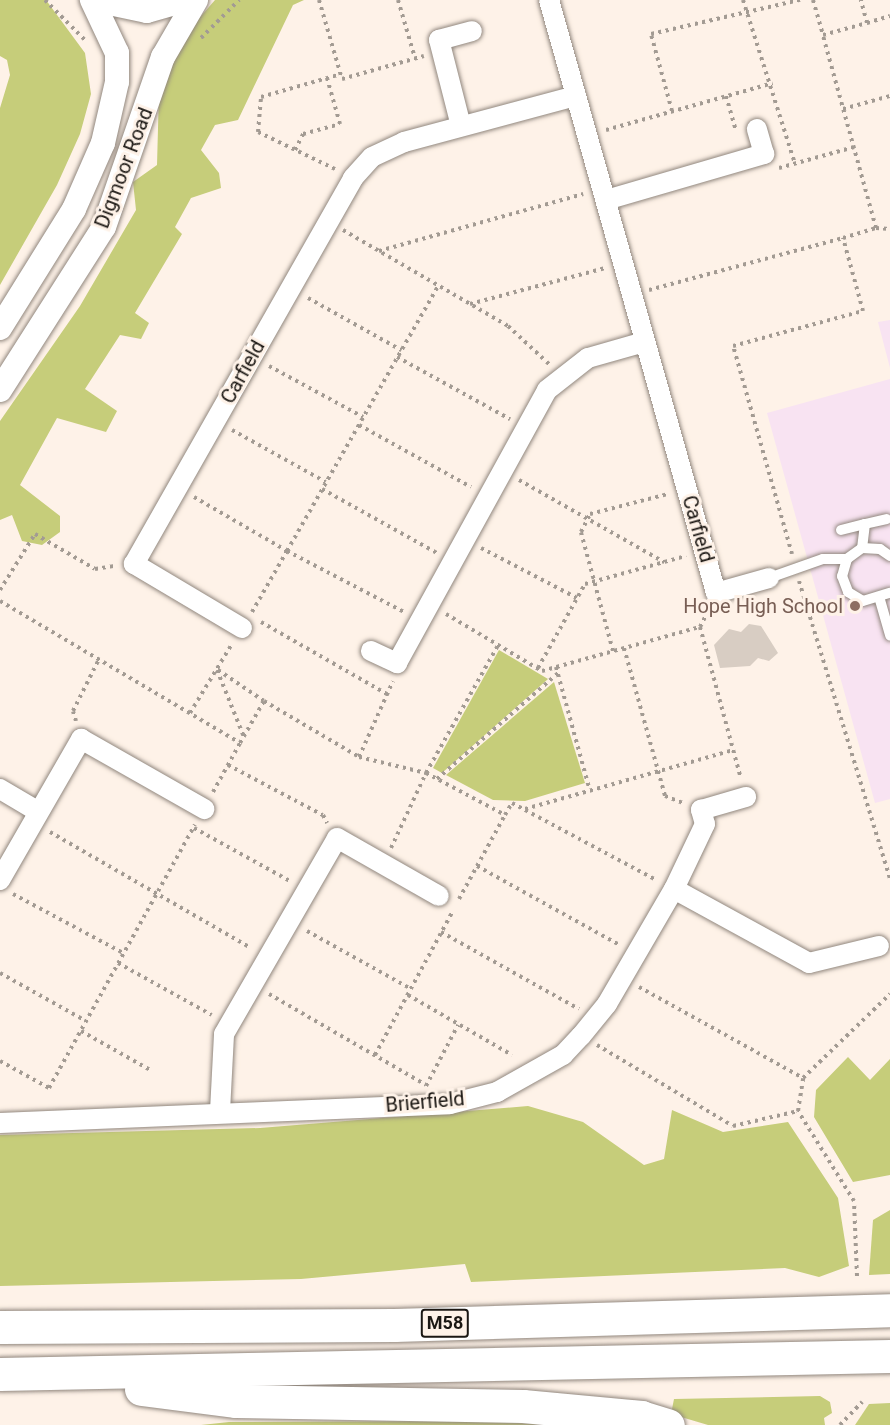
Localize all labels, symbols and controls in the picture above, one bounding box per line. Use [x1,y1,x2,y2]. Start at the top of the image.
street label: Digmoor Road [90,104,158,232]
street label: Carfield [216,336,270,408]
street label: Carfield [677,493,719,565]
place label: Hope High School [683,594,843,618]
marker: Hope High School [848,599,862,613]
street label: Brierfield [384,1087,466,1117]
road number: M58 [420,1308,470,1338]

